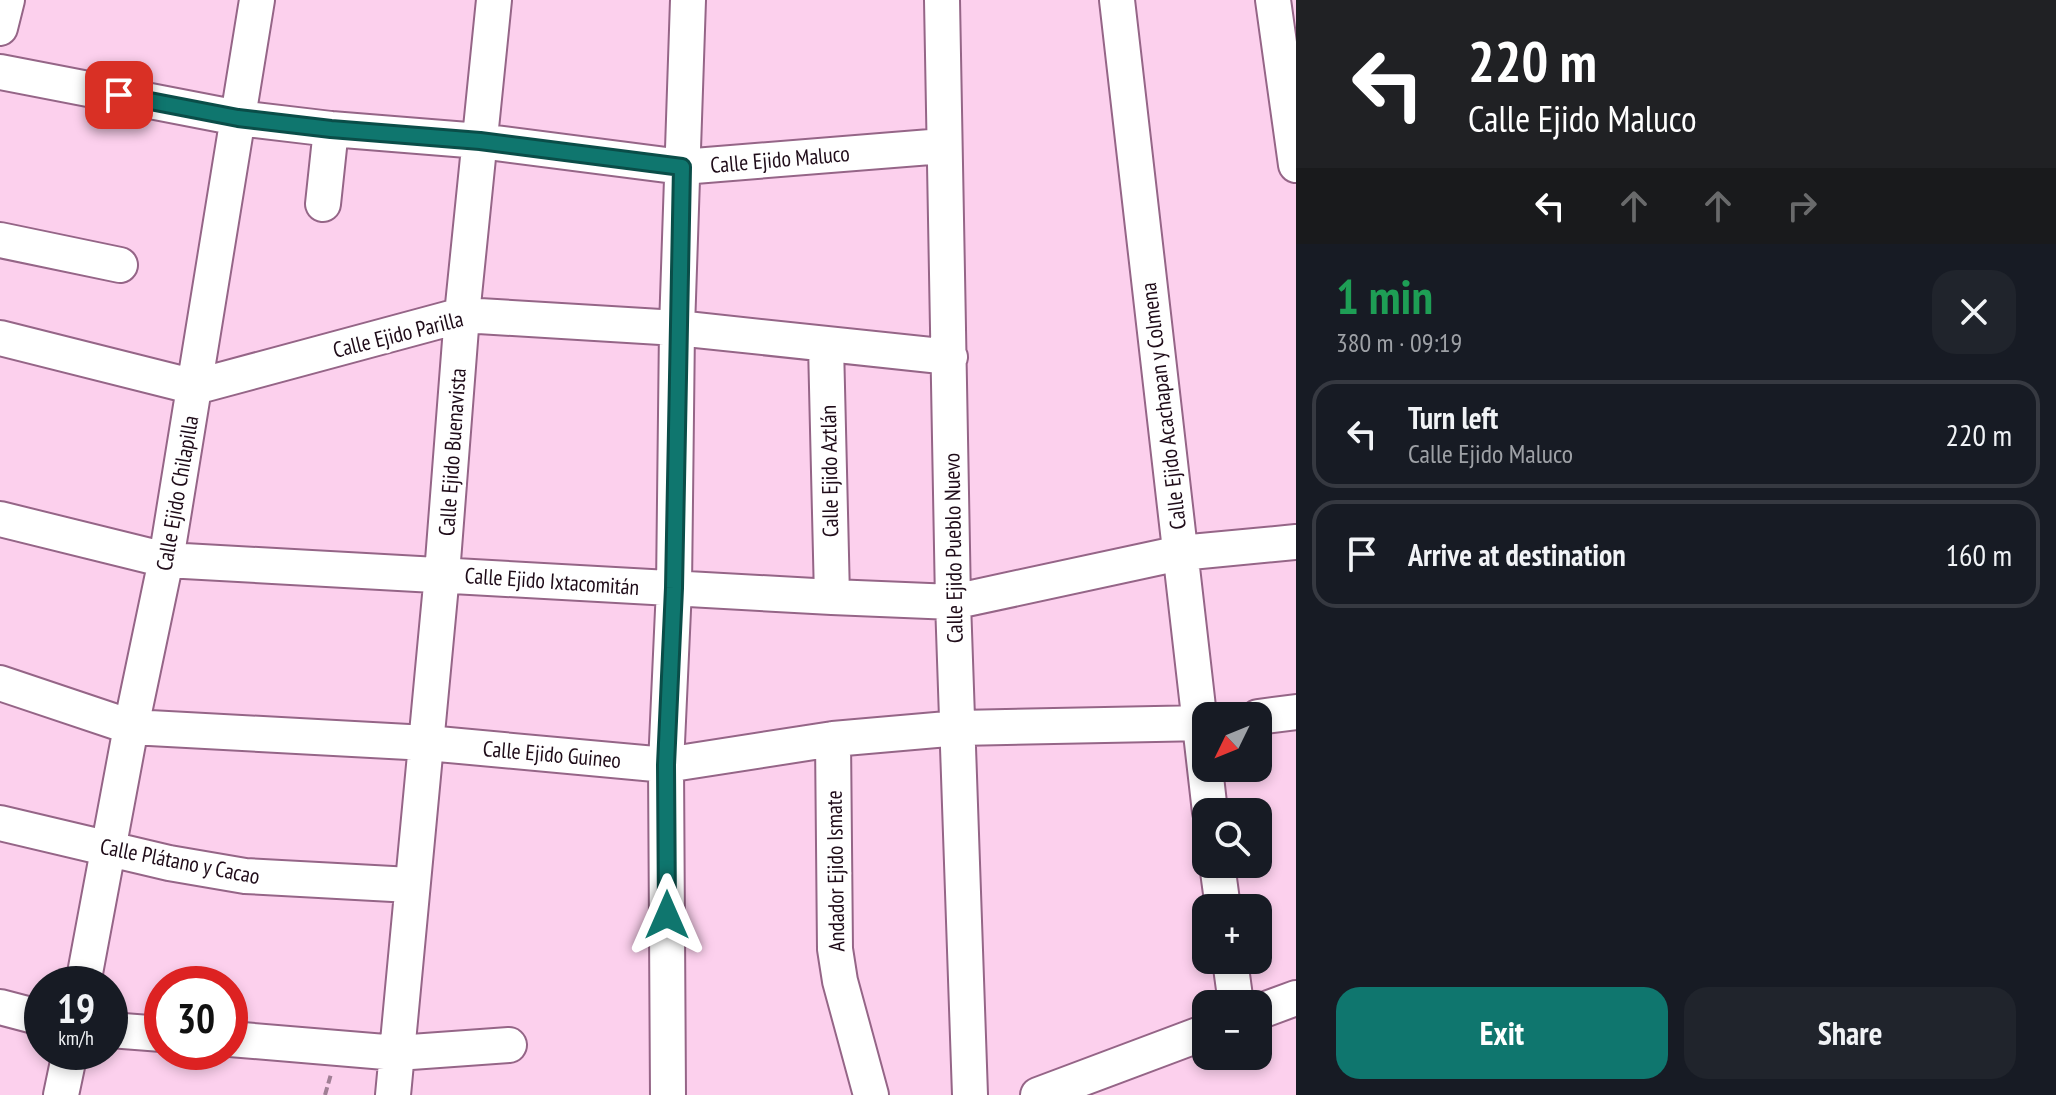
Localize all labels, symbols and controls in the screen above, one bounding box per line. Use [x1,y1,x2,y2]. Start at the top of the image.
text: 220 m [1468,25,1597,97]
icon: left [1336,32,1440,136]
pin [85,61,153,129]
icon: arrive [97,73,141,117]
text: Calle Ejido Maluco [1468,95,1697,142]
street label: Calle Ejido Maluco [709,139,851,179]
icon: left [1528,184,1572,228]
icon: ahead [1612,184,1656,228]
icon: ahead [1696,184,1740,228]
icon: right [1780,184,1824,228]
text: 1 min [1336,265,1433,327]
button: close [1932,270,2016,354]
street label: Calle Ejido Acachapan y Colmena [1134,281,1192,531]
street label: Calle Ejido Parilla [330,304,466,364]
text: 380 m · 09:19 [1336,326,1462,359]
street label: Calle Ejido Buenavista [432,367,472,537]
text: Turn left [1408,398,1498,437]
street label: Calle Ejido Aztlán [814,405,844,537]
icon: left [1340,412,1384,456]
street label: Calle Ejido Chilapilla [150,413,204,573]
text: 220 m [1946,415,2012,454]
text: Calle Ejido Maluco [1408,437,1573,470]
street label: Calle Ejido Pueblo Nuevo [937,453,969,643]
icon: arrive [1340,532,1384,576]
text: Arrive at destination [1408,535,1626,574]
text: 160 m [1946,535,2012,574]
street label: Calle Ejido Ixtacomitán [464,561,640,601]
north arrow [1192,702,1272,782]
map controls [1192,702,1272,1070]
street label: Calle Ejido Guineo [482,734,622,774]
street label: Andador Ejido Ismate [820,790,850,952]
button: search [1192,798,1272,878]
street label: Calle Plátano y Cacao [98,832,262,890]
position arrow [625,873,709,957]
button: + [1192,894,1272,974]
speed limit sign: 30 [144,966,248,1070]
text: 19 [57,982,95,1034]
button: Exit [1336,987,1668,1079]
button: Share [1684,987,2016,1079]
button: − [1192,990,1272,1070]
text: km/h [58,1025,94,1051]

